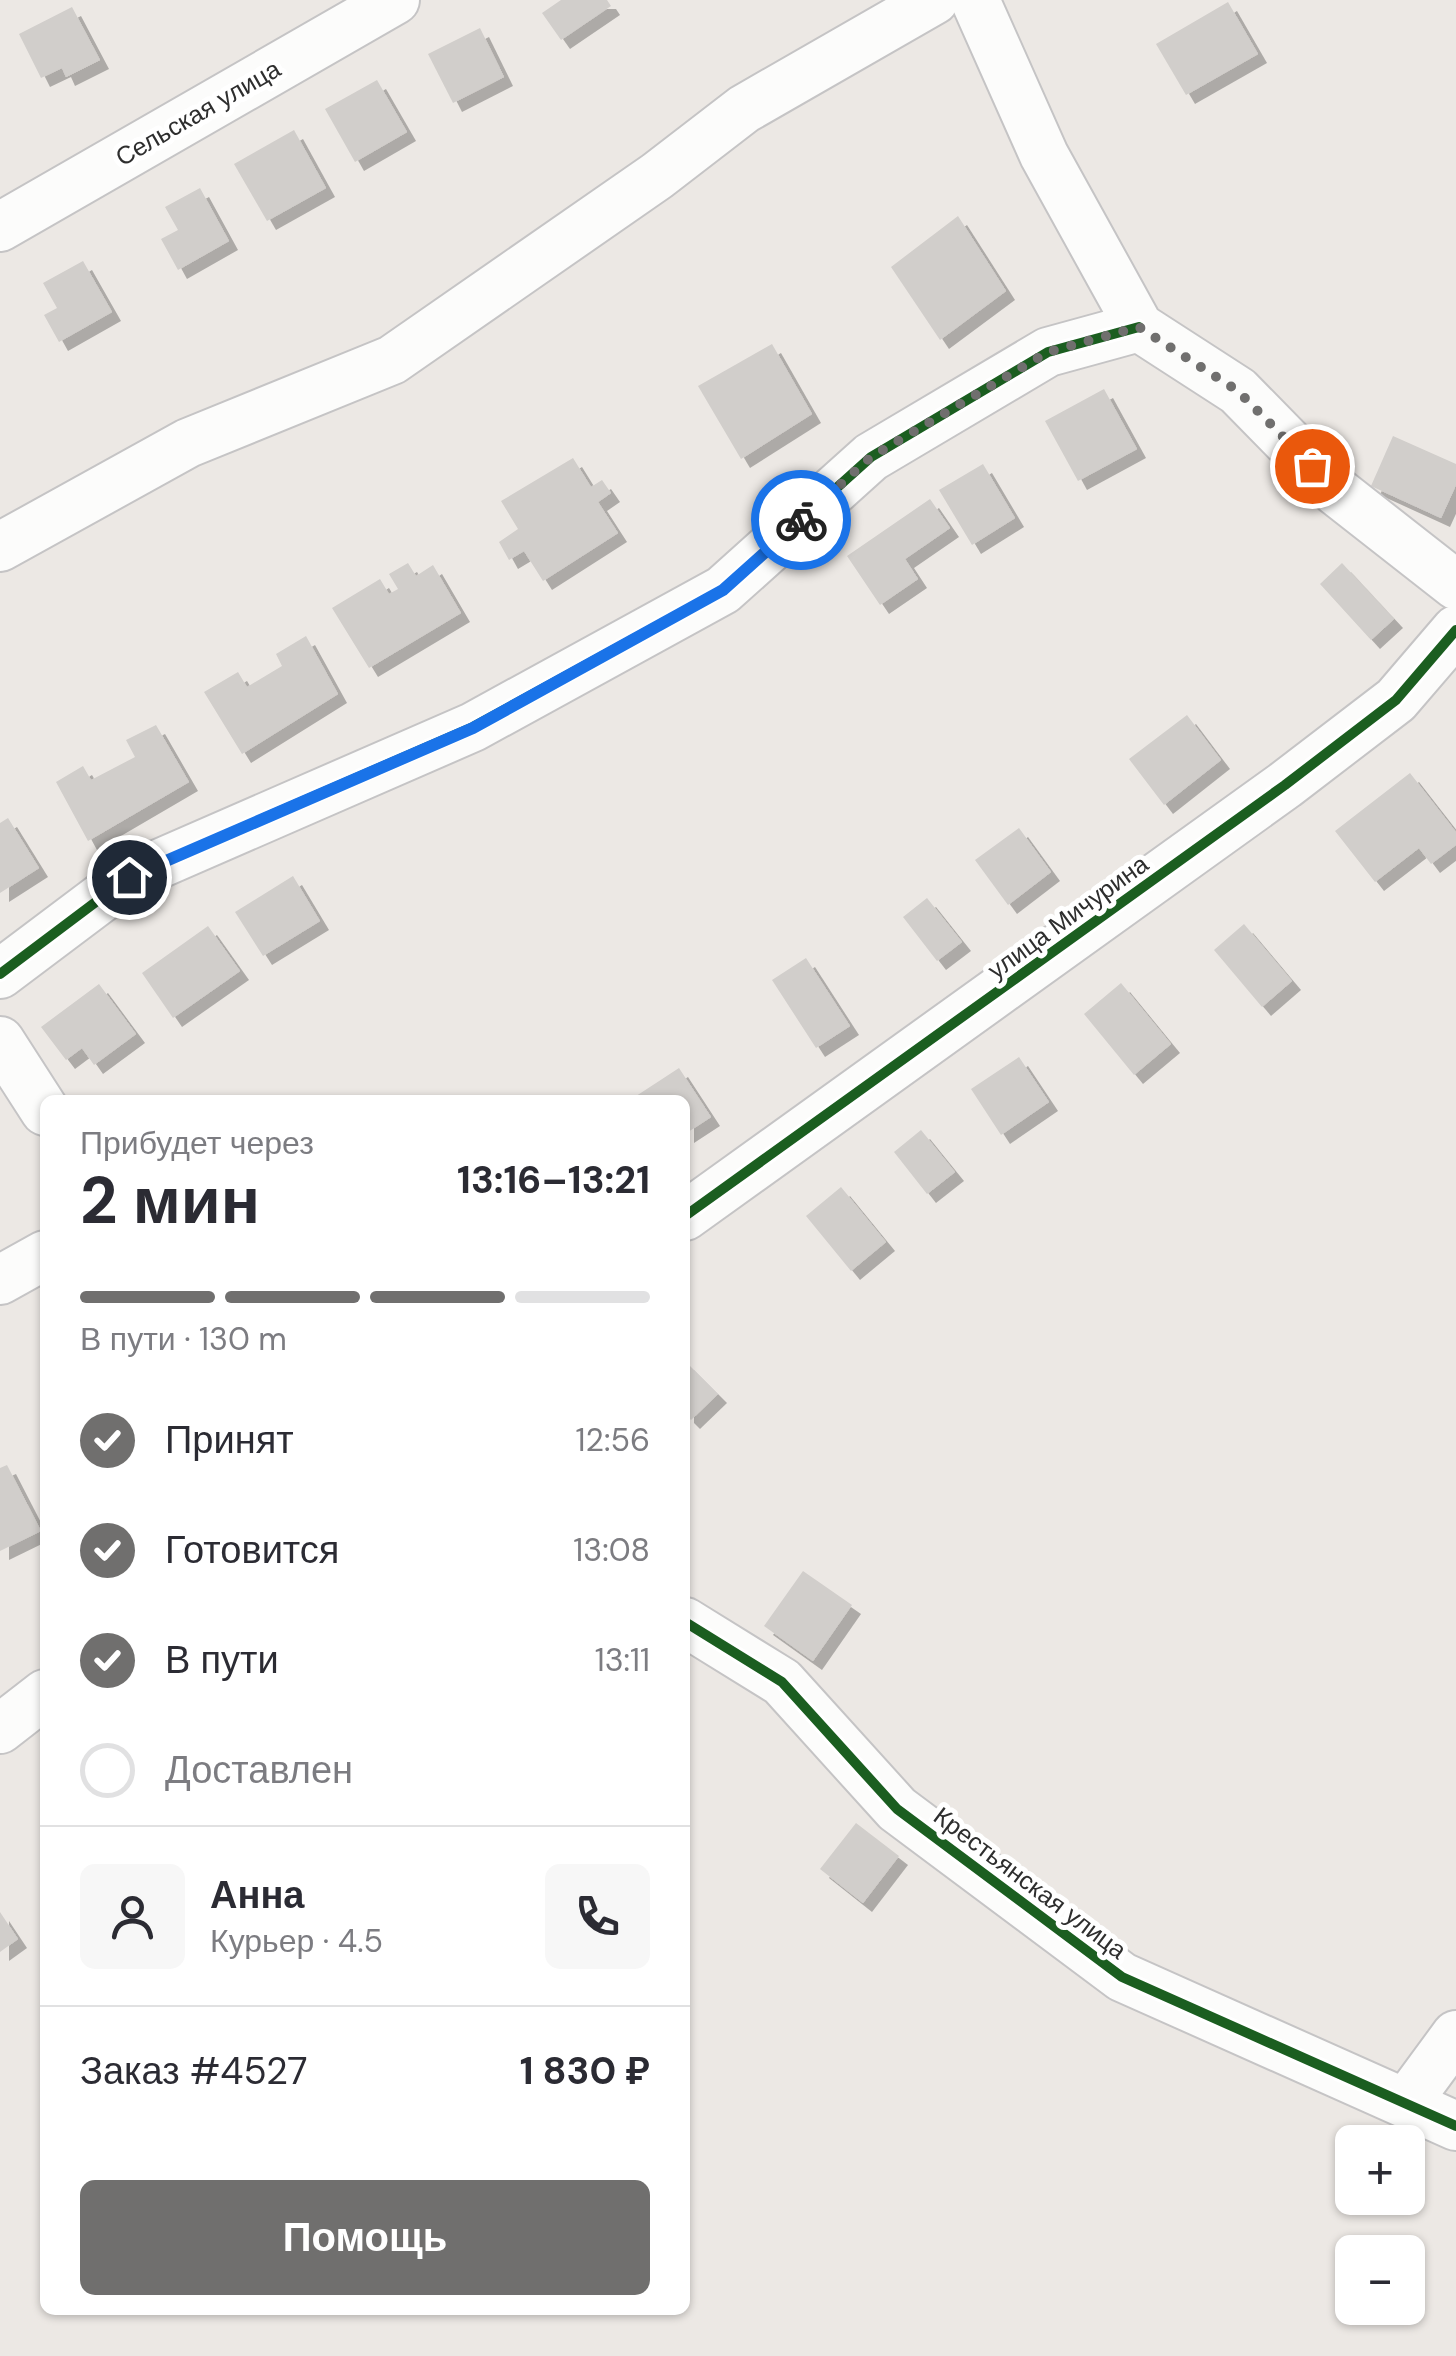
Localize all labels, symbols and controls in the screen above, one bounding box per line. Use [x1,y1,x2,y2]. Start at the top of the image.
street label: Сельская улица [109,52,287,174]
pin [1270,424,1355,509]
icon: bag [1285,439,1340,494]
courier [751,470,851,570]
icon: bike [774,493,829,548]
pin [87,835,172,920]
street label: улица Мичурина [981,847,1155,986]
icon: home [102,850,157,905]
text: Прибудет через [80,1122,314,1164]
text: 13:16–13:21 [457,1155,650,1205]
text: 2 мин [80,1159,260,1243]
text: В пути · 130 m [80,1318,287,1360]
icon: check [80,1413,135,1468]
text: Принят [165,1415,294,1465]
text: 12:56 [576,1419,650,1461]
icon: check [80,1523,135,1578]
text: Готовится [165,1525,339,1575]
text: 13:08 [573,1529,650,1571]
icon: check [80,1633,135,1688]
text: В пути [165,1635,279,1685]
text: 13:11 [595,1639,650,1681]
text: Доставлен [165,1745,353,1795]
street label: Крестьянская улица [927,1800,1133,1966]
button: person [80,1864,185,1969]
button: phone [545,1864,650,1969]
text: Анна [210,1870,304,1920]
text: Курьер · 4.5 [210,1920,383,1962]
text: Заказ #4527 [80,2046,307,2096]
text: 1 830 ₽ [520,2046,650,2096]
map controls [1335,2125,1425,2325]
button: + [1335,2125,1425,2215]
button: Помощь [80,2180,650,2295]
button: − [1335,2235,1425,2325]

